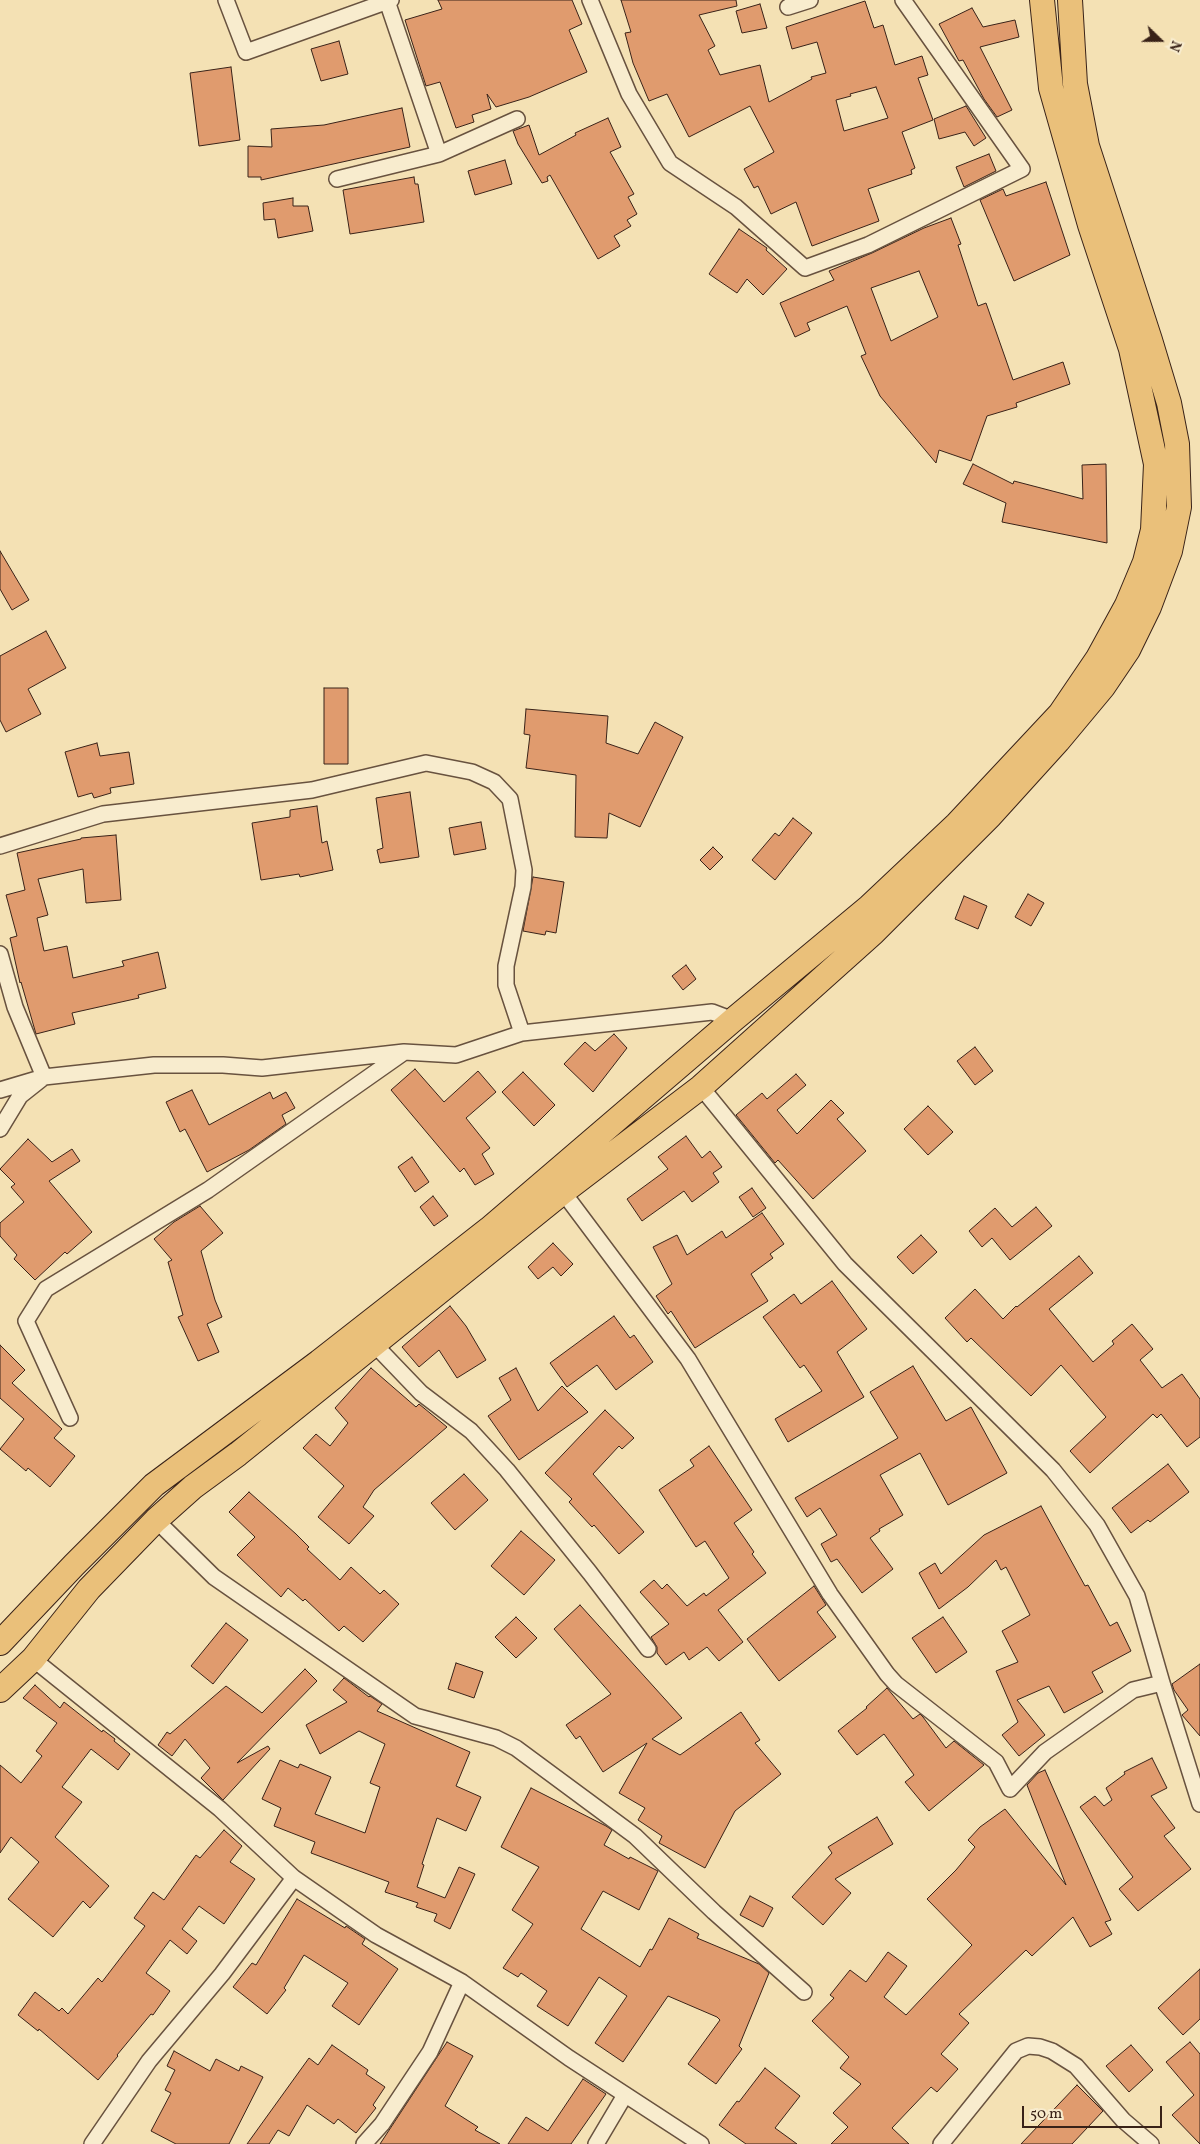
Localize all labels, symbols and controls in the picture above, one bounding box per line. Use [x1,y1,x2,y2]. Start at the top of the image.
north arrow [1135,15,1185,65]
text: N [1164,38,1185,54]
scale bar [1025,2096,1165,2128]
text: 50 m [1030,2104,1062,2125]

